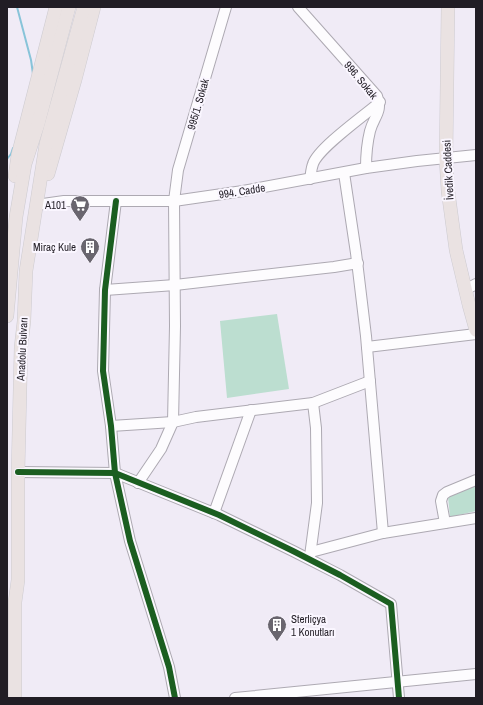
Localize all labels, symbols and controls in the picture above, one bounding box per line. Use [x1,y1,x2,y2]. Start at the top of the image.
street label: 996. Sokak [341,58,381,102]
street label: 995/1. Sokak [184,76,212,131]
street label: İvedik Caddesi [439,140,457,200]
street label: 994. Cadde [218,180,266,202]
supermarket icon: A101 [69,194,91,222]
place label: A101 [44,198,66,212]
building icon: Miraç Kule [79,236,101,264]
place label: Miraç Kule [33,240,76,254]
street label: Anadolu Bulvarı [13,317,31,382]
place label: Sterliçya 1 Konutları [291,612,335,639]
building icon: Sterliçya 1 Konutları [266,614,288,642]

